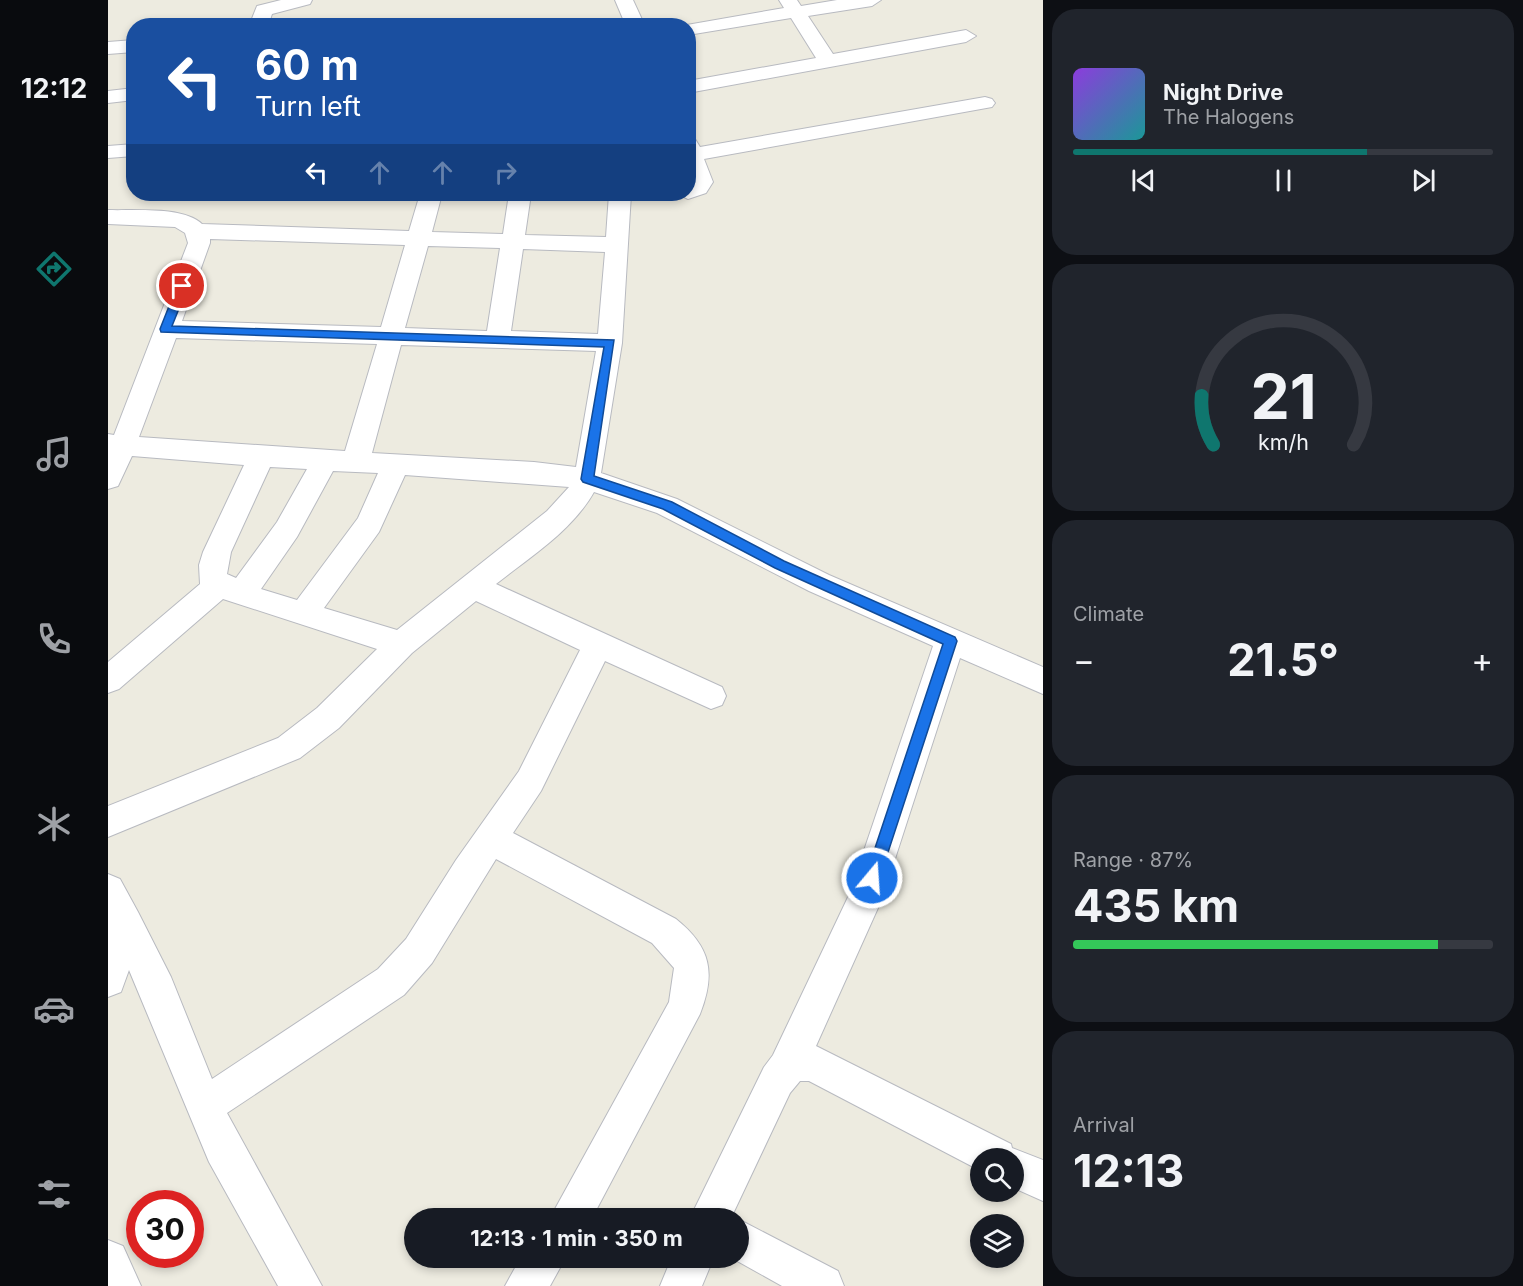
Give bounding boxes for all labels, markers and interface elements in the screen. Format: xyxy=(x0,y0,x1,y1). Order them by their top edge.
text: 60 m xyxy=(255,39,359,90)
icon: left xyxy=(156,42,234,120)
text: 12:12 xyxy=(21,72,87,105)
text: Night Drive xyxy=(1163,79,1283,105)
text: Turn left xyxy=(255,90,361,123)
text: The Halogens xyxy=(1163,105,1294,129)
icon: left xyxy=(300,156,333,189)
icon: ahead xyxy=(363,156,396,189)
icon: ahead xyxy=(426,156,459,189)
icon: right xyxy=(489,156,522,189)
icon: previous xyxy=(1127,164,1160,197)
icon: pause xyxy=(1267,164,1300,197)
icon: next xyxy=(1407,164,1440,197)
icon: directions xyxy=(33,248,75,290)
pin xyxy=(156,260,207,311)
icon: arrive xyxy=(165,269,198,302)
text: 21 xyxy=(1250,359,1316,434)
text: km/h xyxy=(1258,429,1308,455)
icon: music xyxy=(33,433,75,475)
text: Climate xyxy=(1073,602,1144,626)
icon: phone xyxy=(33,618,75,660)
text: 21.5° xyxy=(1227,632,1339,687)
text: − xyxy=(1073,640,1095,680)
text: + xyxy=(1471,640,1493,680)
icon: climate xyxy=(33,803,75,845)
position arrow xyxy=(840,846,904,910)
text: Range · 87% xyxy=(1073,848,1193,872)
text: 435 km xyxy=(1073,878,1239,933)
icon: car xyxy=(33,988,75,1030)
text: Arrival xyxy=(1073,1113,1135,1137)
text: 12:13 xyxy=(1073,1143,1184,1198)
map controls xyxy=(970,1148,1024,1268)
button: search xyxy=(970,1148,1024,1202)
icon: filters xyxy=(33,1173,75,1215)
speed limit sign: 30 xyxy=(126,1190,204,1268)
button: layers xyxy=(970,1214,1024,1268)
text: 12:13 · 1 min · 350 m xyxy=(470,1225,683,1251)

